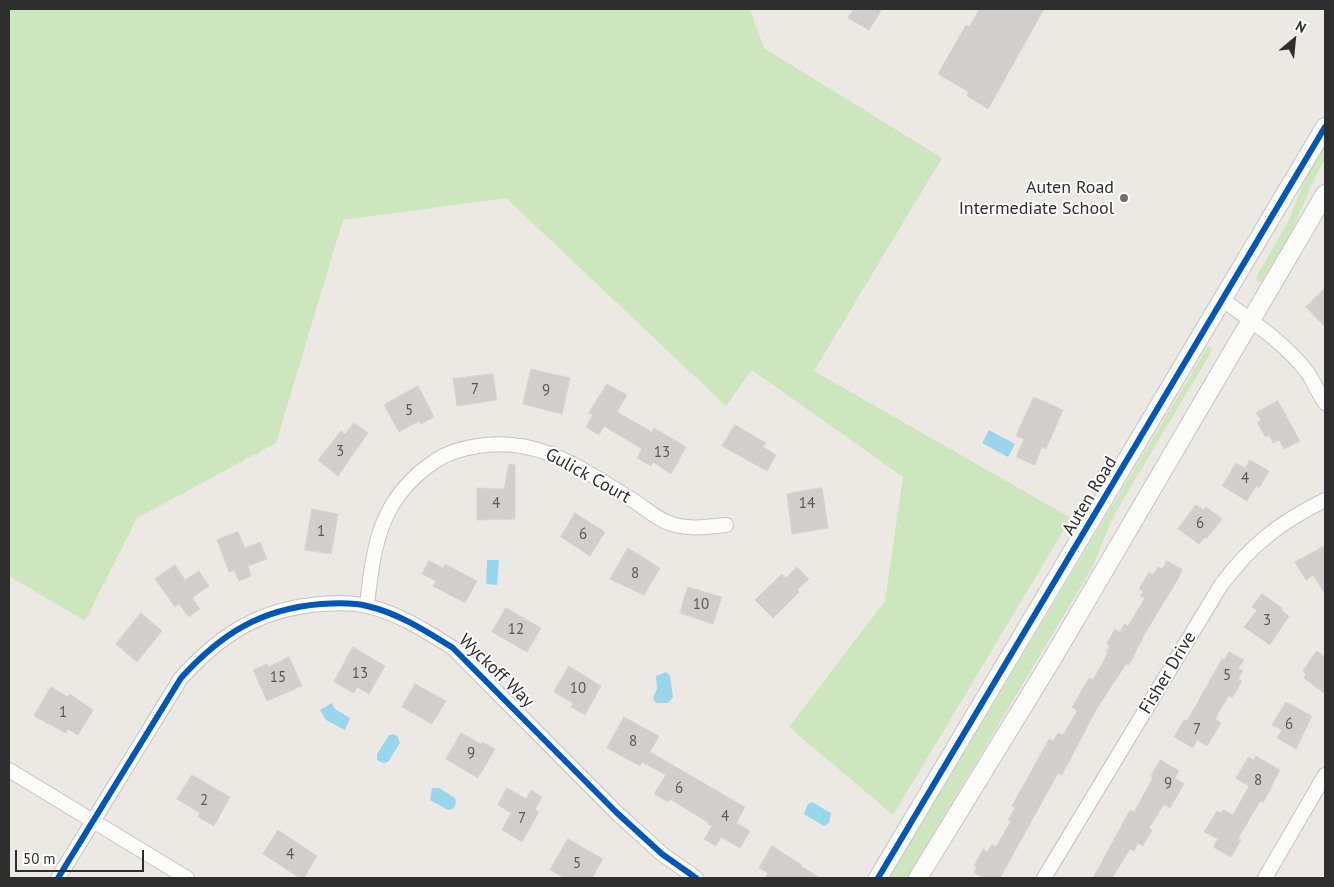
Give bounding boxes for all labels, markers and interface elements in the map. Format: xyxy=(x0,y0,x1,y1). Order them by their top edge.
north arrow xyxy=(1269,15,1319,65)
text: N xyxy=(1293,17,1309,37)
place label: Auten Road Intermediate School xyxy=(959,177,1114,220)
marker: Auten Road Intermediate School xyxy=(1118,192,1130,204)
house number: 7 xyxy=(471,381,479,399)
house number: 9 xyxy=(542,382,550,400)
house number: 5 xyxy=(405,402,413,420)
house number: 3 xyxy=(336,443,344,461)
street label: Gulick Court xyxy=(542,444,634,508)
house number: 13 xyxy=(654,444,670,462)
street label: Auten Road xyxy=(1058,453,1122,539)
house number: 4 xyxy=(1241,470,1249,488)
house number: 4 xyxy=(492,495,500,513)
house number: 14 xyxy=(799,495,815,513)
house number: 6 xyxy=(1196,515,1204,533)
house number: 1 xyxy=(317,523,325,541)
house number: 6 xyxy=(579,526,587,544)
house number: 8 xyxy=(631,565,639,583)
house number: 10 xyxy=(693,596,709,614)
house number: 3 xyxy=(1263,612,1271,630)
house number: 12 xyxy=(508,621,524,639)
street label: Fisher Drive xyxy=(1135,628,1201,718)
street label: Wyckoff Way xyxy=(454,630,538,712)
house number: 13 xyxy=(352,665,368,683)
house number: 5 xyxy=(1223,667,1231,685)
house number: 15 xyxy=(270,669,286,687)
house number: 10 xyxy=(570,680,586,698)
house number: 1 xyxy=(59,704,67,722)
house number: 6 xyxy=(1285,716,1293,734)
house number: 7 xyxy=(1193,721,1201,739)
house number: 8 xyxy=(629,733,637,751)
house number: 9 xyxy=(467,745,475,763)
house number: 8 xyxy=(1254,772,1262,790)
house number: 9 xyxy=(1164,775,1172,793)
house number: 6 xyxy=(675,780,683,798)
house number: 2 xyxy=(200,792,208,810)
house number: 4 xyxy=(721,808,729,826)
house number: 7 xyxy=(518,810,526,828)
scale bar xyxy=(18,840,146,872)
house number: 4 xyxy=(286,846,294,864)
text: 50 m xyxy=(23,849,56,868)
house number: 5 xyxy=(573,855,581,873)

